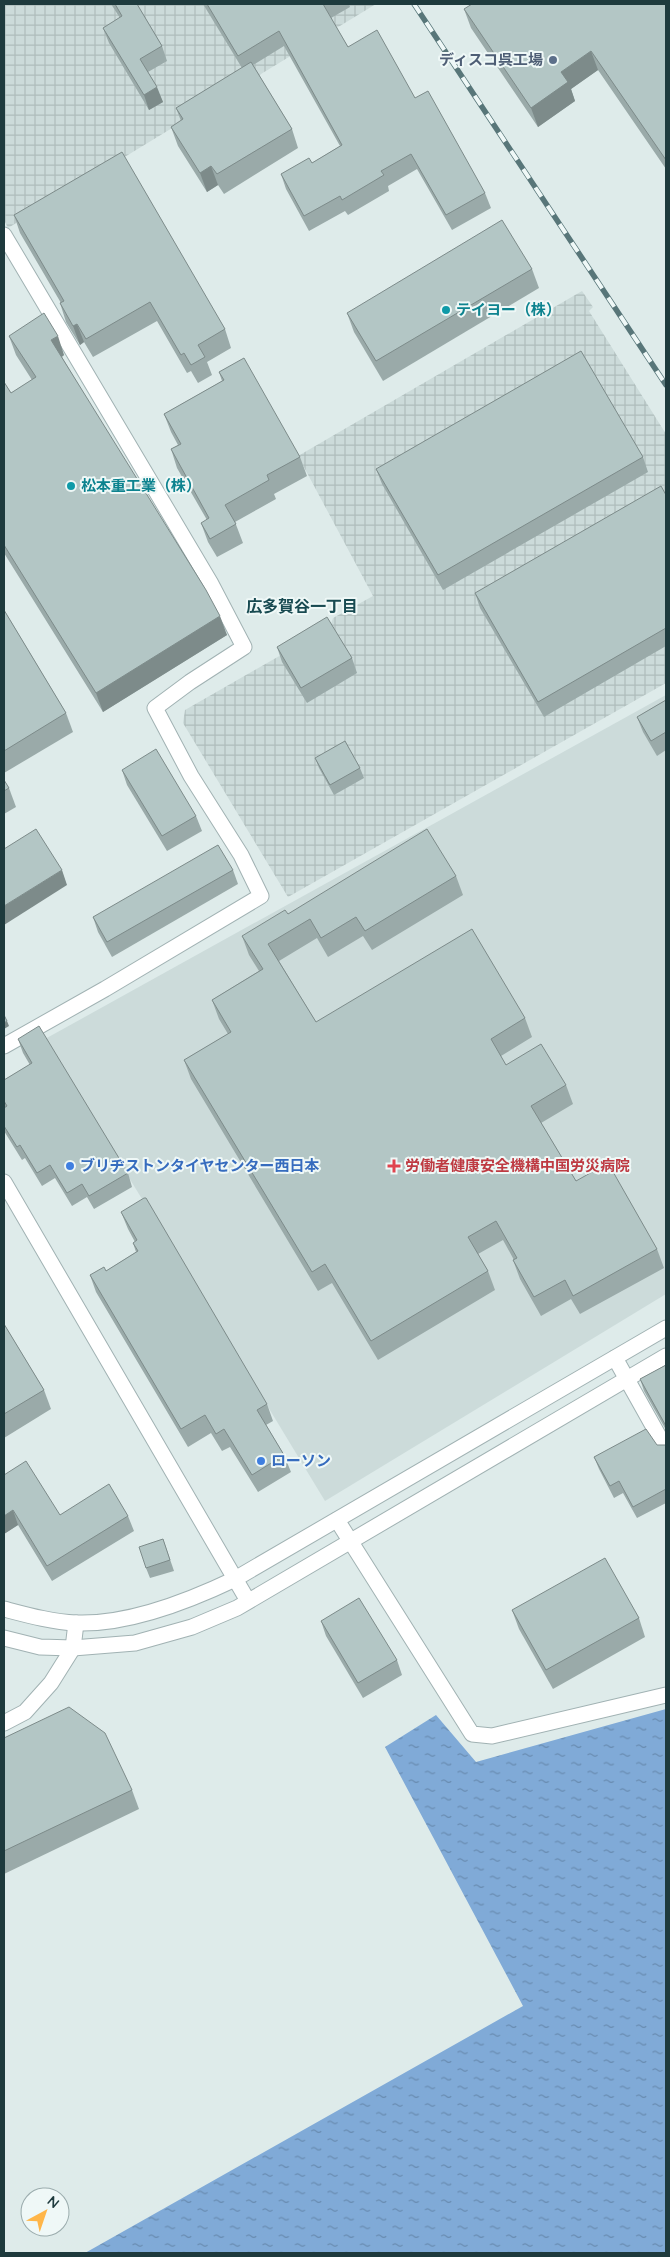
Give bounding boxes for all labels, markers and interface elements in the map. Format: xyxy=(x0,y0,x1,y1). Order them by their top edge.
place label: ディスコ呉工場 xyxy=(439,50,543,69)
marker: ディスコ呉工場 xyxy=(547,54,559,66)
place label: テイヨー（株） xyxy=(456,300,561,319)
marker: テイヨー（株） xyxy=(440,304,452,316)
place label: 松本重工業（株） xyxy=(81,476,201,495)
marker: 松本重工業（株） xyxy=(65,480,77,492)
district label: 広多賀谷一丁目 xyxy=(246,596,358,616)
place label: ブリヂストンタイヤセンター西日本 xyxy=(80,1156,320,1175)
place label: 労働者健康安全機構中国労災病院 xyxy=(405,1156,630,1175)
marker: 労働者健康安全機構中国労災病院 xyxy=(387,1159,401,1173)
marker: ブリヂストンタイヤセンター西日本 xyxy=(64,1160,76,1172)
place label: ローソン xyxy=(271,1451,331,1470)
marker: ローソン xyxy=(255,1455,267,1467)
north arrow xyxy=(20,2187,70,2237)
text: N xyxy=(44,2192,63,2212)

